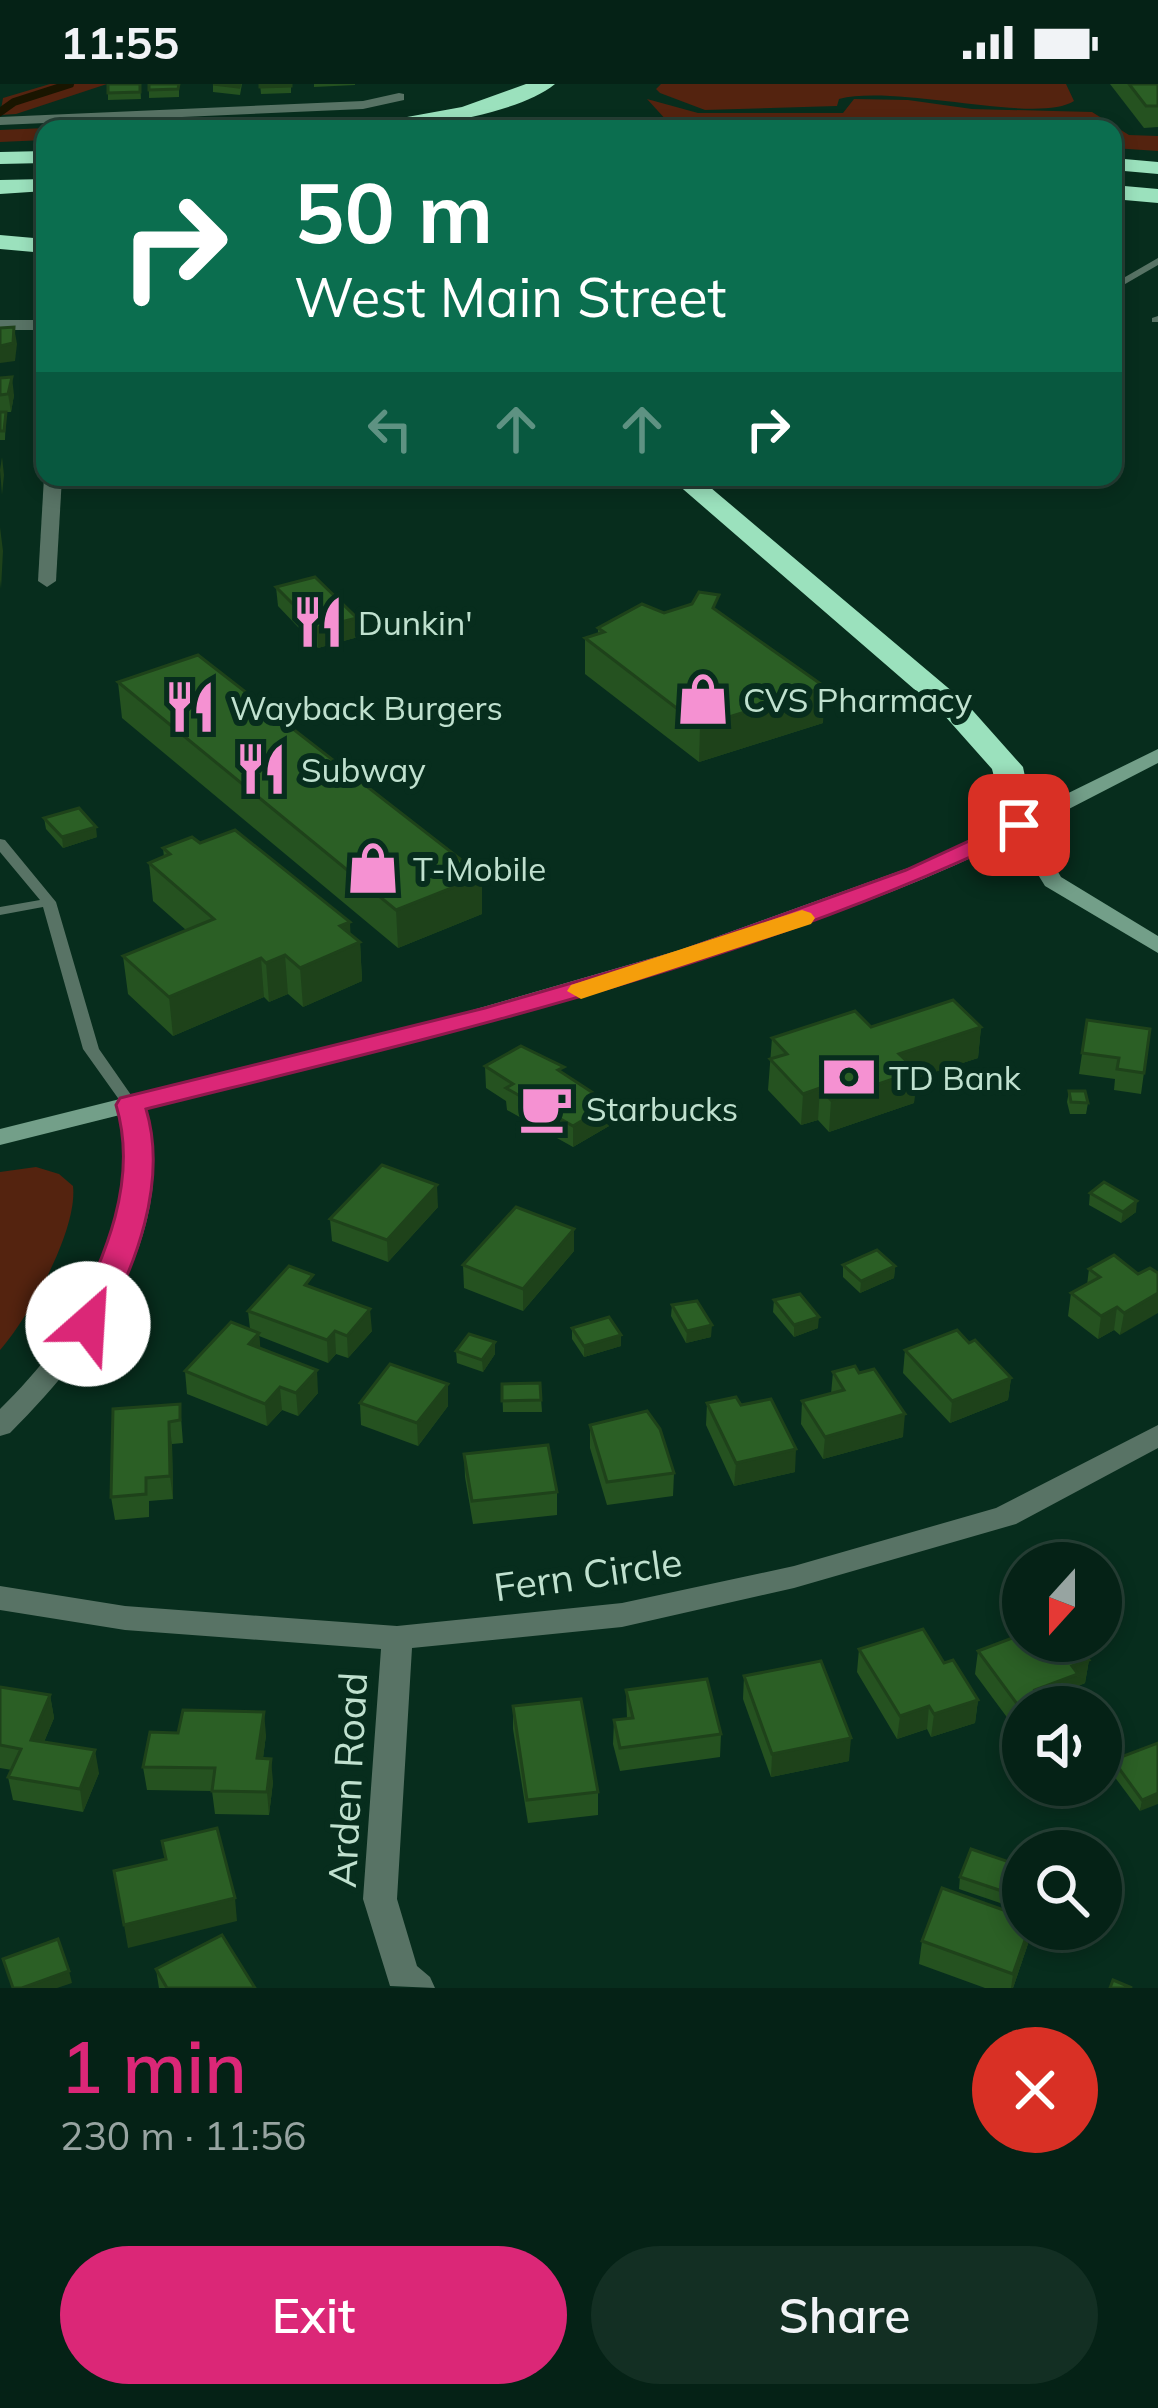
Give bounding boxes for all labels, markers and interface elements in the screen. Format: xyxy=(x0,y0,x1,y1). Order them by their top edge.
text: 11:55 xyxy=(60,14,179,70)
text: 50 m xyxy=(294,159,493,264)
icon: right xyxy=(96,168,252,324)
text: West Main Street xyxy=(294,263,726,331)
icon: left xyxy=(357,396,423,462)
icon: ahead xyxy=(483,396,549,462)
icon: ahead xyxy=(609,396,675,462)
icon: right xyxy=(735,396,801,462)
restaurant icon: Dunkin' xyxy=(289,593,347,651)
place label: Dunkin' xyxy=(358,602,473,643)
shop icon: CVS Pharmacy xyxy=(674,670,732,728)
restaurant icon: Wayback Burgers xyxy=(161,678,219,736)
place label: CVS Pharmacy xyxy=(743,679,973,720)
place label: Wayback Burgers xyxy=(230,687,503,728)
restaurant icon: Subway xyxy=(232,740,290,798)
place label: Subway xyxy=(301,749,426,790)
pin xyxy=(968,774,1070,876)
icon: arrive xyxy=(986,792,1052,858)
shop icon: T-Mobile xyxy=(344,839,402,897)
place label: T-Mobile xyxy=(413,848,546,889)
bank icon: TD Bank xyxy=(820,1048,878,1106)
place label: TD Bank xyxy=(889,1057,1022,1098)
cafe icon: Starbucks xyxy=(517,1079,575,1137)
place label: Starbucks xyxy=(586,1088,738,1129)
position arrow xyxy=(25.0,1261,151.0,1387)
street label: Fern Circle xyxy=(491,1537,685,1611)
north arrow xyxy=(1002,1542,1122,1662)
map controls xyxy=(1002,1542,1122,1950)
street label: Arden Road xyxy=(317,1671,377,1889)
button: sound xyxy=(1002,1686,1122,1806)
button: search xyxy=(1002,1830,1122,1950)
text: 1 min xyxy=(60,2021,247,2111)
button: close xyxy=(972,2027,1098,2153)
text: 230 m · 11:56 xyxy=(60,2111,306,2160)
button: Exit xyxy=(60,2246,567,2384)
button: Share xyxy=(591,2246,1098,2384)

